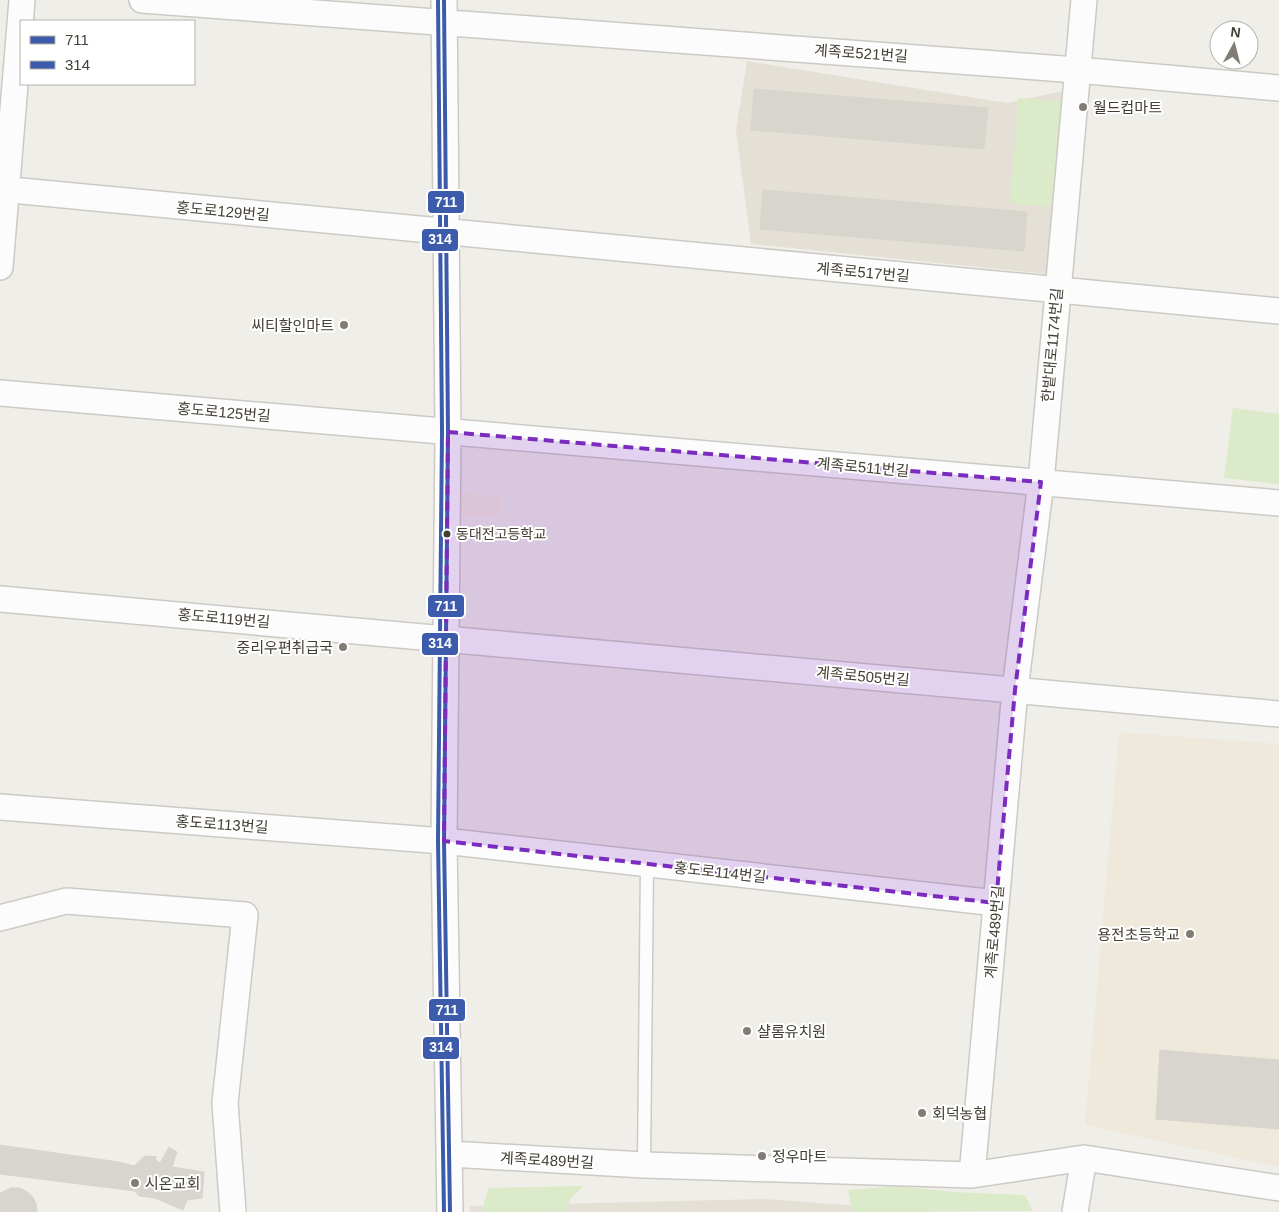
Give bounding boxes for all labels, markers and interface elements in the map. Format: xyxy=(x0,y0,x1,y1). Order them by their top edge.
legend xyxy=(20,20,195,85)
north arrow xyxy=(1209,20,1259,70)
text: N xyxy=(1230,24,1242,41)
text: 711 xyxy=(65,31,89,48)
street label: 계족로521번길 xyxy=(814,41,908,65)
text: 314 xyxy=(65,56,90,73)
place label: 월드컵마트 xyxy=(1093,99,1162,116)
marker: 월드컵마트 xyxy=(1077,101,1089,113)
line badge: 711 xyxy=(427,190,465,214)
text: 711 xyxy=(435,194,458,210)
street label: 홍도로129번길 xyxy=(175,198,271,224)
line badge: 314 xyxy=(421,228,459,252)
text: 314 xyxy=(428,231,452,247)
street label: 계족로517번길 xyxy=(815,259,911,285)
street label: 한밭대로1174번길 xyxy=(1039,287,1065,403)
place label: 씨티할인마트 xyxy=(251,317,334,334)
marker: 씨티할인마트 xyxy=(338,319,350,331)
street label: 홍도로125번길 xyxy=(176,399,272,425)
street label: 계족로511번길 xyxy=(816,454,910,480)
place label: 동대전고등학교 xyxy=(456,526,546,542)
marker: 동대전고등학교 xyxy=(442,529,452,539)
line badge: 711 xyxy=(427,594,465,618)
text: 711 xyxy=(435,598,458,614)
street label: 홍도로119번길 xyxy=(177,605,271,631)
line badge: 314 xyxy=(421,632,459,656)
text: 314 xyxy=(428,635,452,651)
place label: 중리우편취급국 xyxy=(236,639,333,656)
marker: 중리우편취급국 xyxy=(337,641,349,653)
street label: 계족로505번길 xyxy=(815,663,911,689)
street label: 홍도로113번길 xyxy=(175,812,269,836)
street label: 홍도로114번길 xyxy=(673,859,767,885)
street label: 계족로489번길 xyxy=(981,884,1007,980)
place label: 용전초등학교 xyxy=(1097,926,1180,943)
marker: 용전초등학교 xyxy=(1184,928,1196,940)
line badge: 711 xyxy=(428,998,466,1022)
text: 711 xyxy=(436,1002,459,1018)
place label: 샬롬유치원 xyxy=(757,1023,826,1040)
marker: 샬롬유치원 xyxy=(741,1025,753,1037)
line badge: 314 xyxy=(422,1036,460,1060)
text: 314 xyxy=(429,1039,453,1055)
place label: 회덕농협 xyxy=(932,1105,987,1122)
marker: 회덕농협 xyxy=(916,1107,928,1119)
place label: 정우마트 xyxy=(772,1148,827,1165)
street label: 계족로489번길 xyxy=(500,1149,594,1171)
marker: 정우마트 xyxy=(756,1150,768,1162)
place label: 시온교회 xyxy=(145,1175,200,1192)
marker: 시온교회 xyxy=(129,1177,141,1189)

